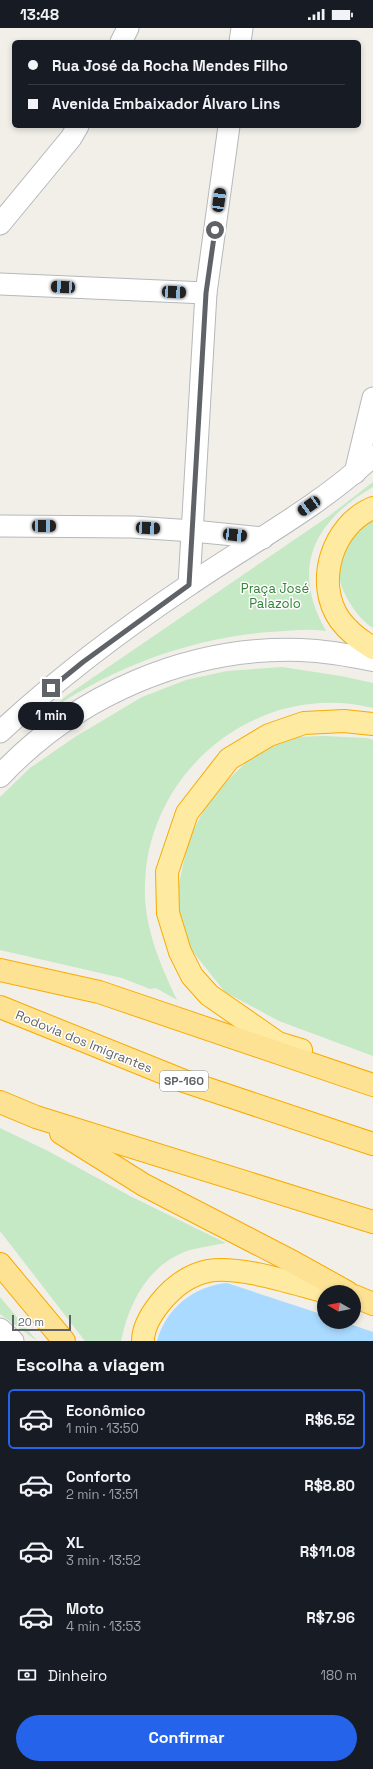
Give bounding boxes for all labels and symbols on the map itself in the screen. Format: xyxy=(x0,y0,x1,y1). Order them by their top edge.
car xyxy=(211,187,227,213)
route start xyxy=(206,221,224,239)
car xyxy=(51,280,75,294)
car xyxy=(162,285,186,299)
car xyxy=(296,494,322,518)
car xyxy=(32,520,56,532)
car xyxy=(136,521,160,535)
car xyxy=(222,528,248,542)
park label: Praça José Palazolo xyxy=(241,580,309,612)
route end xyxy=(42,679,60,697)
callout: 1 min xyxy=(18,702,84,730)
street label: Rodovia dos Imigrantes xyxy=(13,1006,155,1077)
road number: SP-160 xyxy=(160,1071,208,1091)
north arrow xyxy=(317,1285,361,1329)
scale bar xyxy=(12,1313,71,1332)

